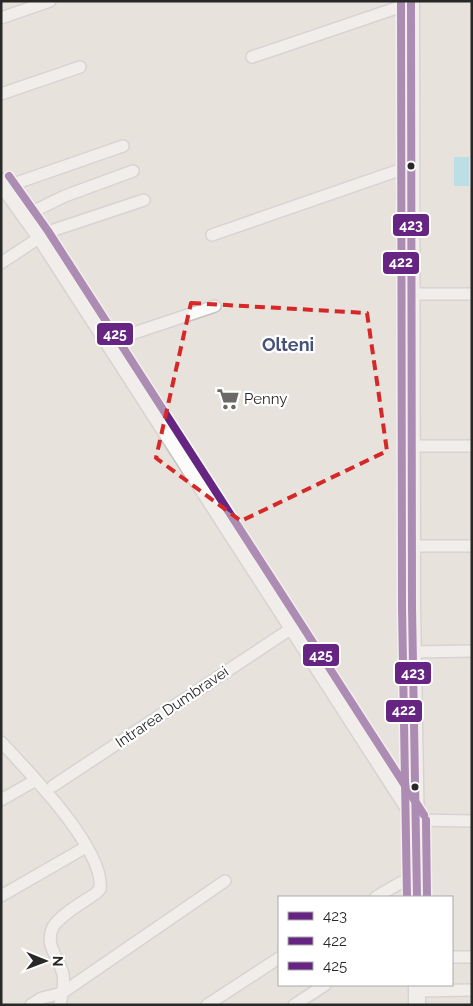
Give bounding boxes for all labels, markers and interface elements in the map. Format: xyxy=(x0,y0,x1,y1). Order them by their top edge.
unlabelled marker xyxy=(406,161,416,171)
line badge: 423 xyxy=(392,213,430,237)
text: 423 xyxy=(399,217,423,233)
line badge: 422 xyxy=(382,251,420,275)
text: 422 xyxy=(389,254,413,270)
line badge: 425 xyxy=(96,322,134,346)
text: 425 xyxy=(103,326,127,342)
district label: Olteni xyxy=(262,334,314,355)
supermarket icon: Penny xyxy=(215,386,241,412)
place label: Penny xyxy=(244,390,287,408)
line badge: 425 xyxy=(302,643,340,667)
text: 425 xyxy=(309,647,333,663)
line badge: 423 xyxy=(394,661,432,685)
street label: Intrarea Dumbravei xyxy=(112,663,232,751)
text: 423 xyxy=(401,665,425,681)
line badge: 422 xyxy=(385,699,423,723)
text: 422 xyxy=(392,702,416,718)
unlabelled marker xyxy=(410,782,420,792)
legend xyxy=(278,896,453,986)
text: 423 xyxy=(323,907,347,925)
text: 422 xyxy=(323,932,347,950)
north arrow xyxy=(20,936,70,986)
text: N xyxy=(50,956,66,967)
text: 425 xyxy=(323,957,347,975)

